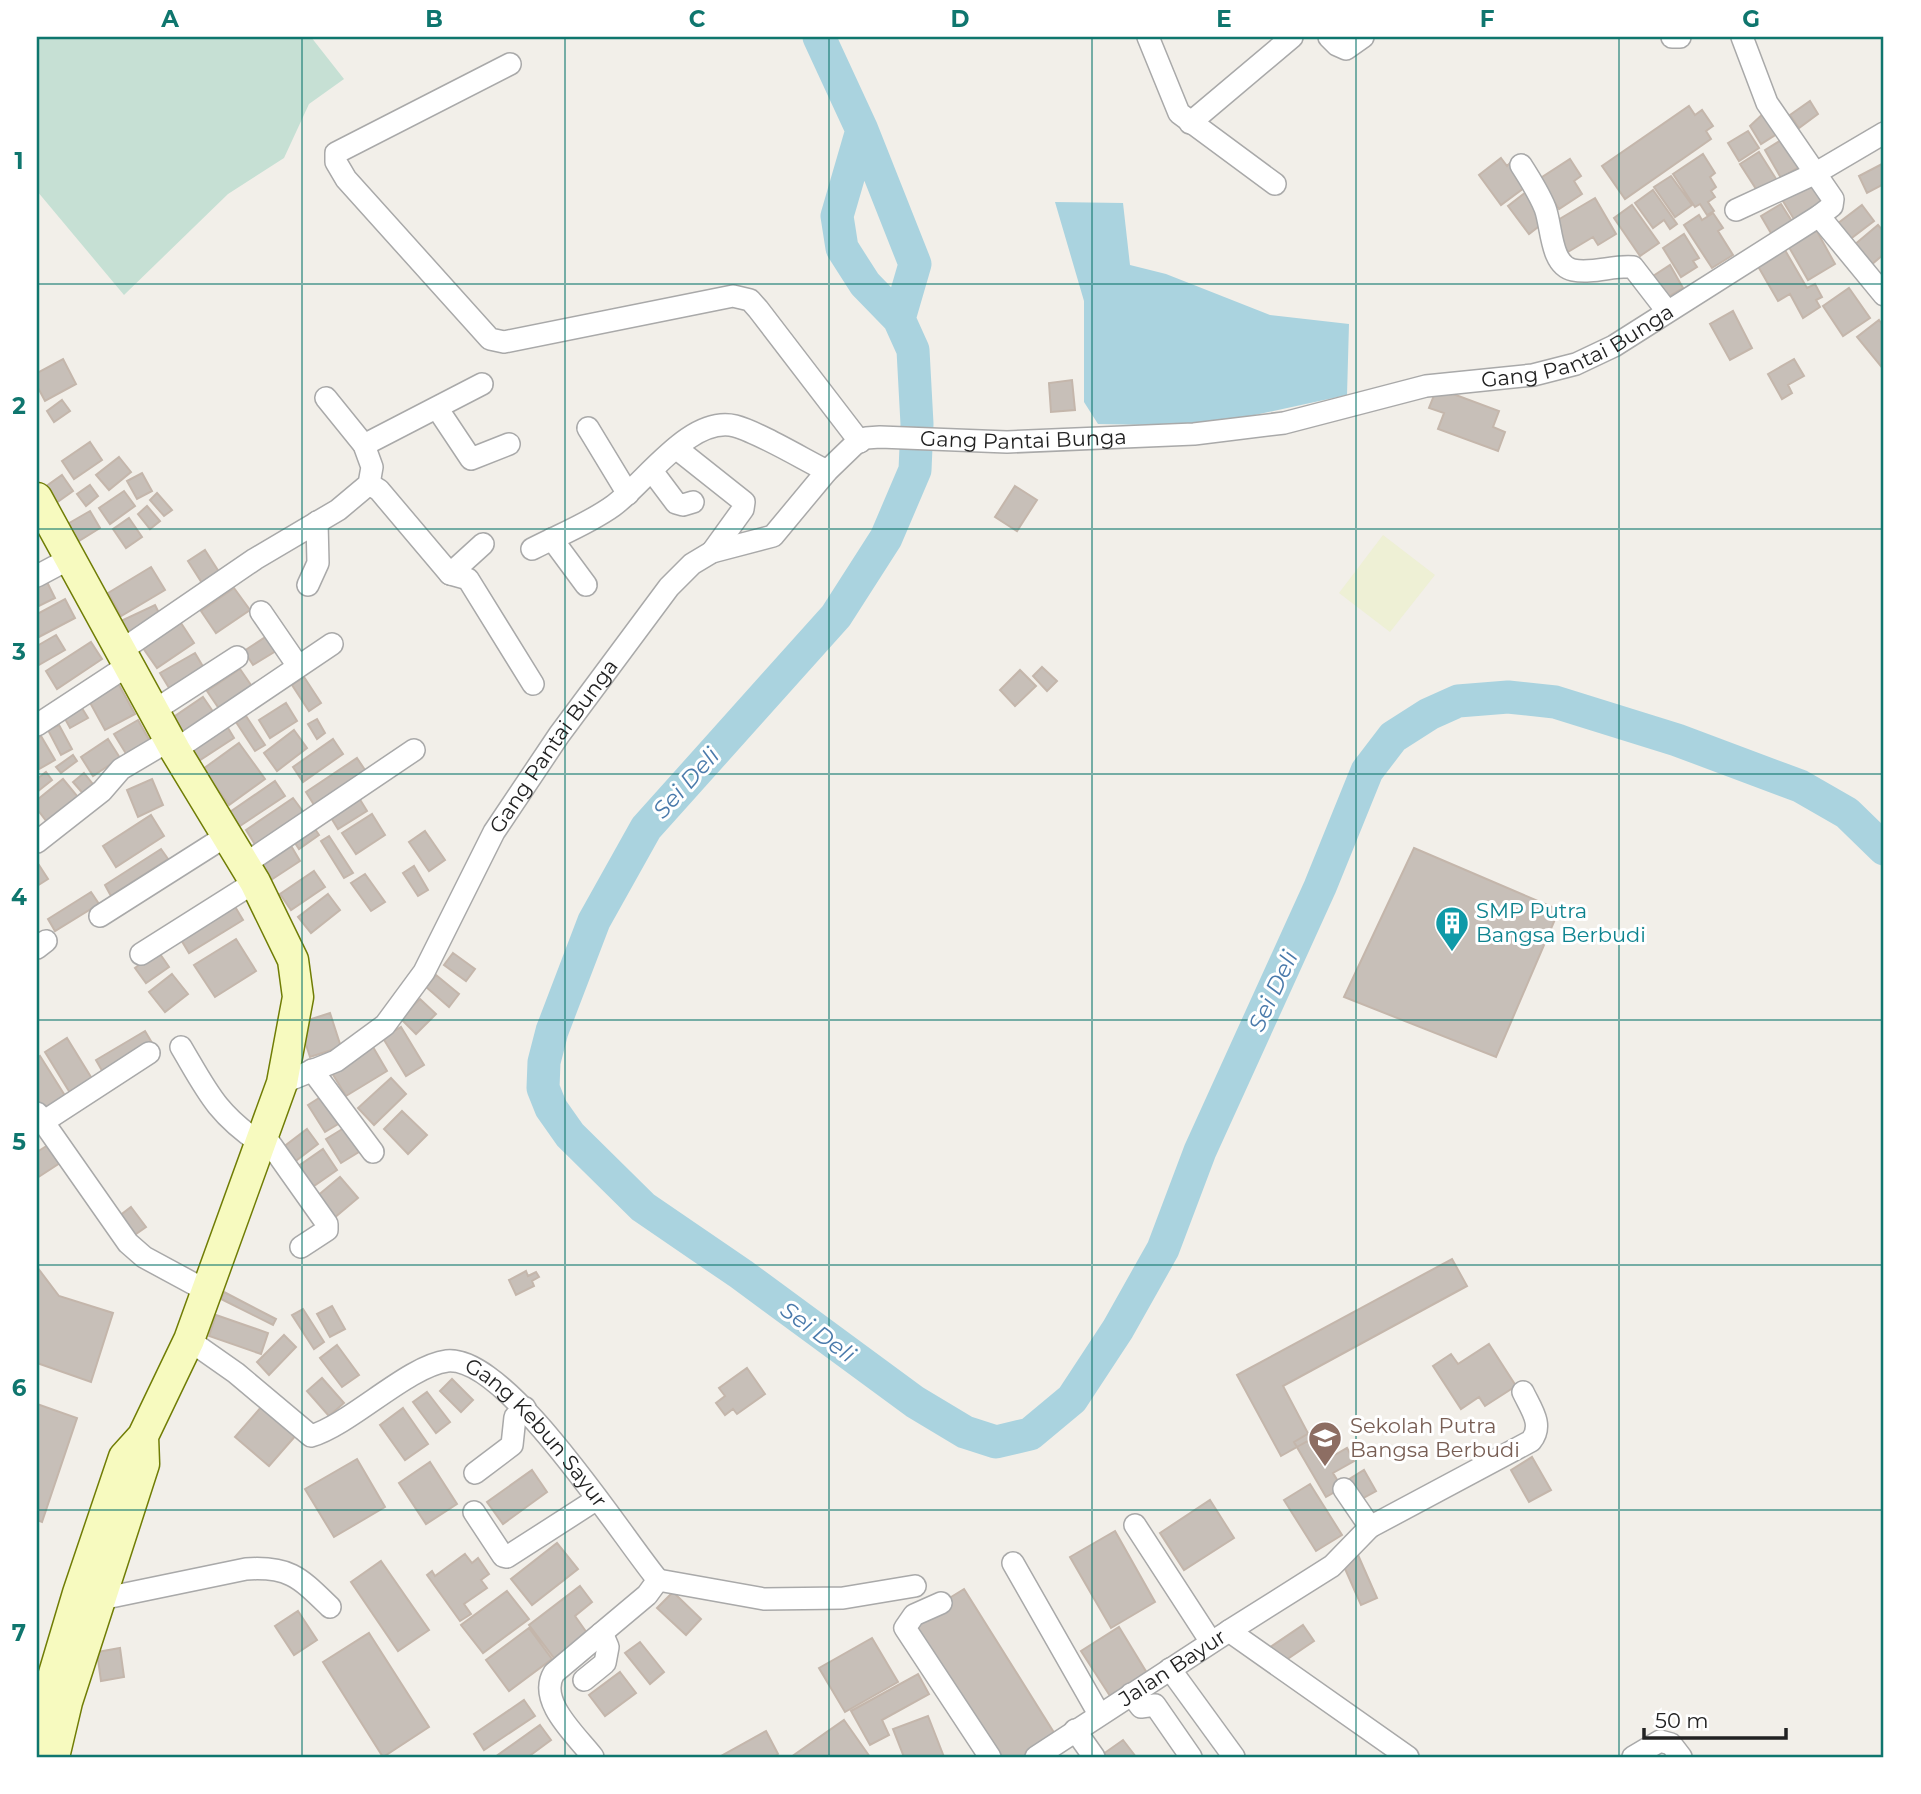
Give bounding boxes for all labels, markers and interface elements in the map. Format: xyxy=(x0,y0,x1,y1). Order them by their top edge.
text: A xyxy=(160,5,179,33)
text: B xyxy=(425,5,443,33)
text: C xyxy=(689,5,706,33)
text: D xyxy=(951,5,970,33)
text: E xyxy=(1216,5,1232,33)
text: F xyxy=(1480,5,1495,33)
text: G xyxy=(1742,5,1760,33)
text: 1 xyxy=(14,147,24,175)
street label: Gang Pantai Bunga xyxy=(1480,299,1678,392)
text: 2 xyxy=(12,392,26,420)
street label: Gang Pantai Bunga xyxy=(920,424,1127,454)
text: 3 xyxy=(11,638,26,666)
street label: Gang Pantai Bunga xyxy=(484,654,623,838)
water label: Sei Deli xyxy=(647,741,726,824)
text: 4 xyxy=(11,883,27,911)
place label: SMP Putra Bangsa Berbudi xyxy=(1476,898,1646,947)
building icon: SMP Putra Bangsa Berbudi xyxy=(1433,904,1471,953)
water label: Sei Deli xyxy=(1242,946,1304,1036)
text: 5 xyxy=(12,1128,26,1156)
water label: Sei Deli xyxy=(775,1296,861,1369)
street label: Gang Kebun Sayur xyxy=(461,1353,613,1512)
text: 6 xyxy=(12,1374,27,1402)
place label: Sekolah Putra Bangsa Berbudi xyxy=(1350,1413,1520,1462)
school or university icon: Sekolah Putra Bangsa Berbudi xyxy=(1306,1419,1344,1468)
text: 7 xyxy=(12,1619,26,1647)
street label: Jalan Bayur xyxy=(1113,1624,1230,1712)
scale bar xyxy=(1644,1696,1786,1740)
text: 50 m xyxy=(1655,1708,1709,1733)

